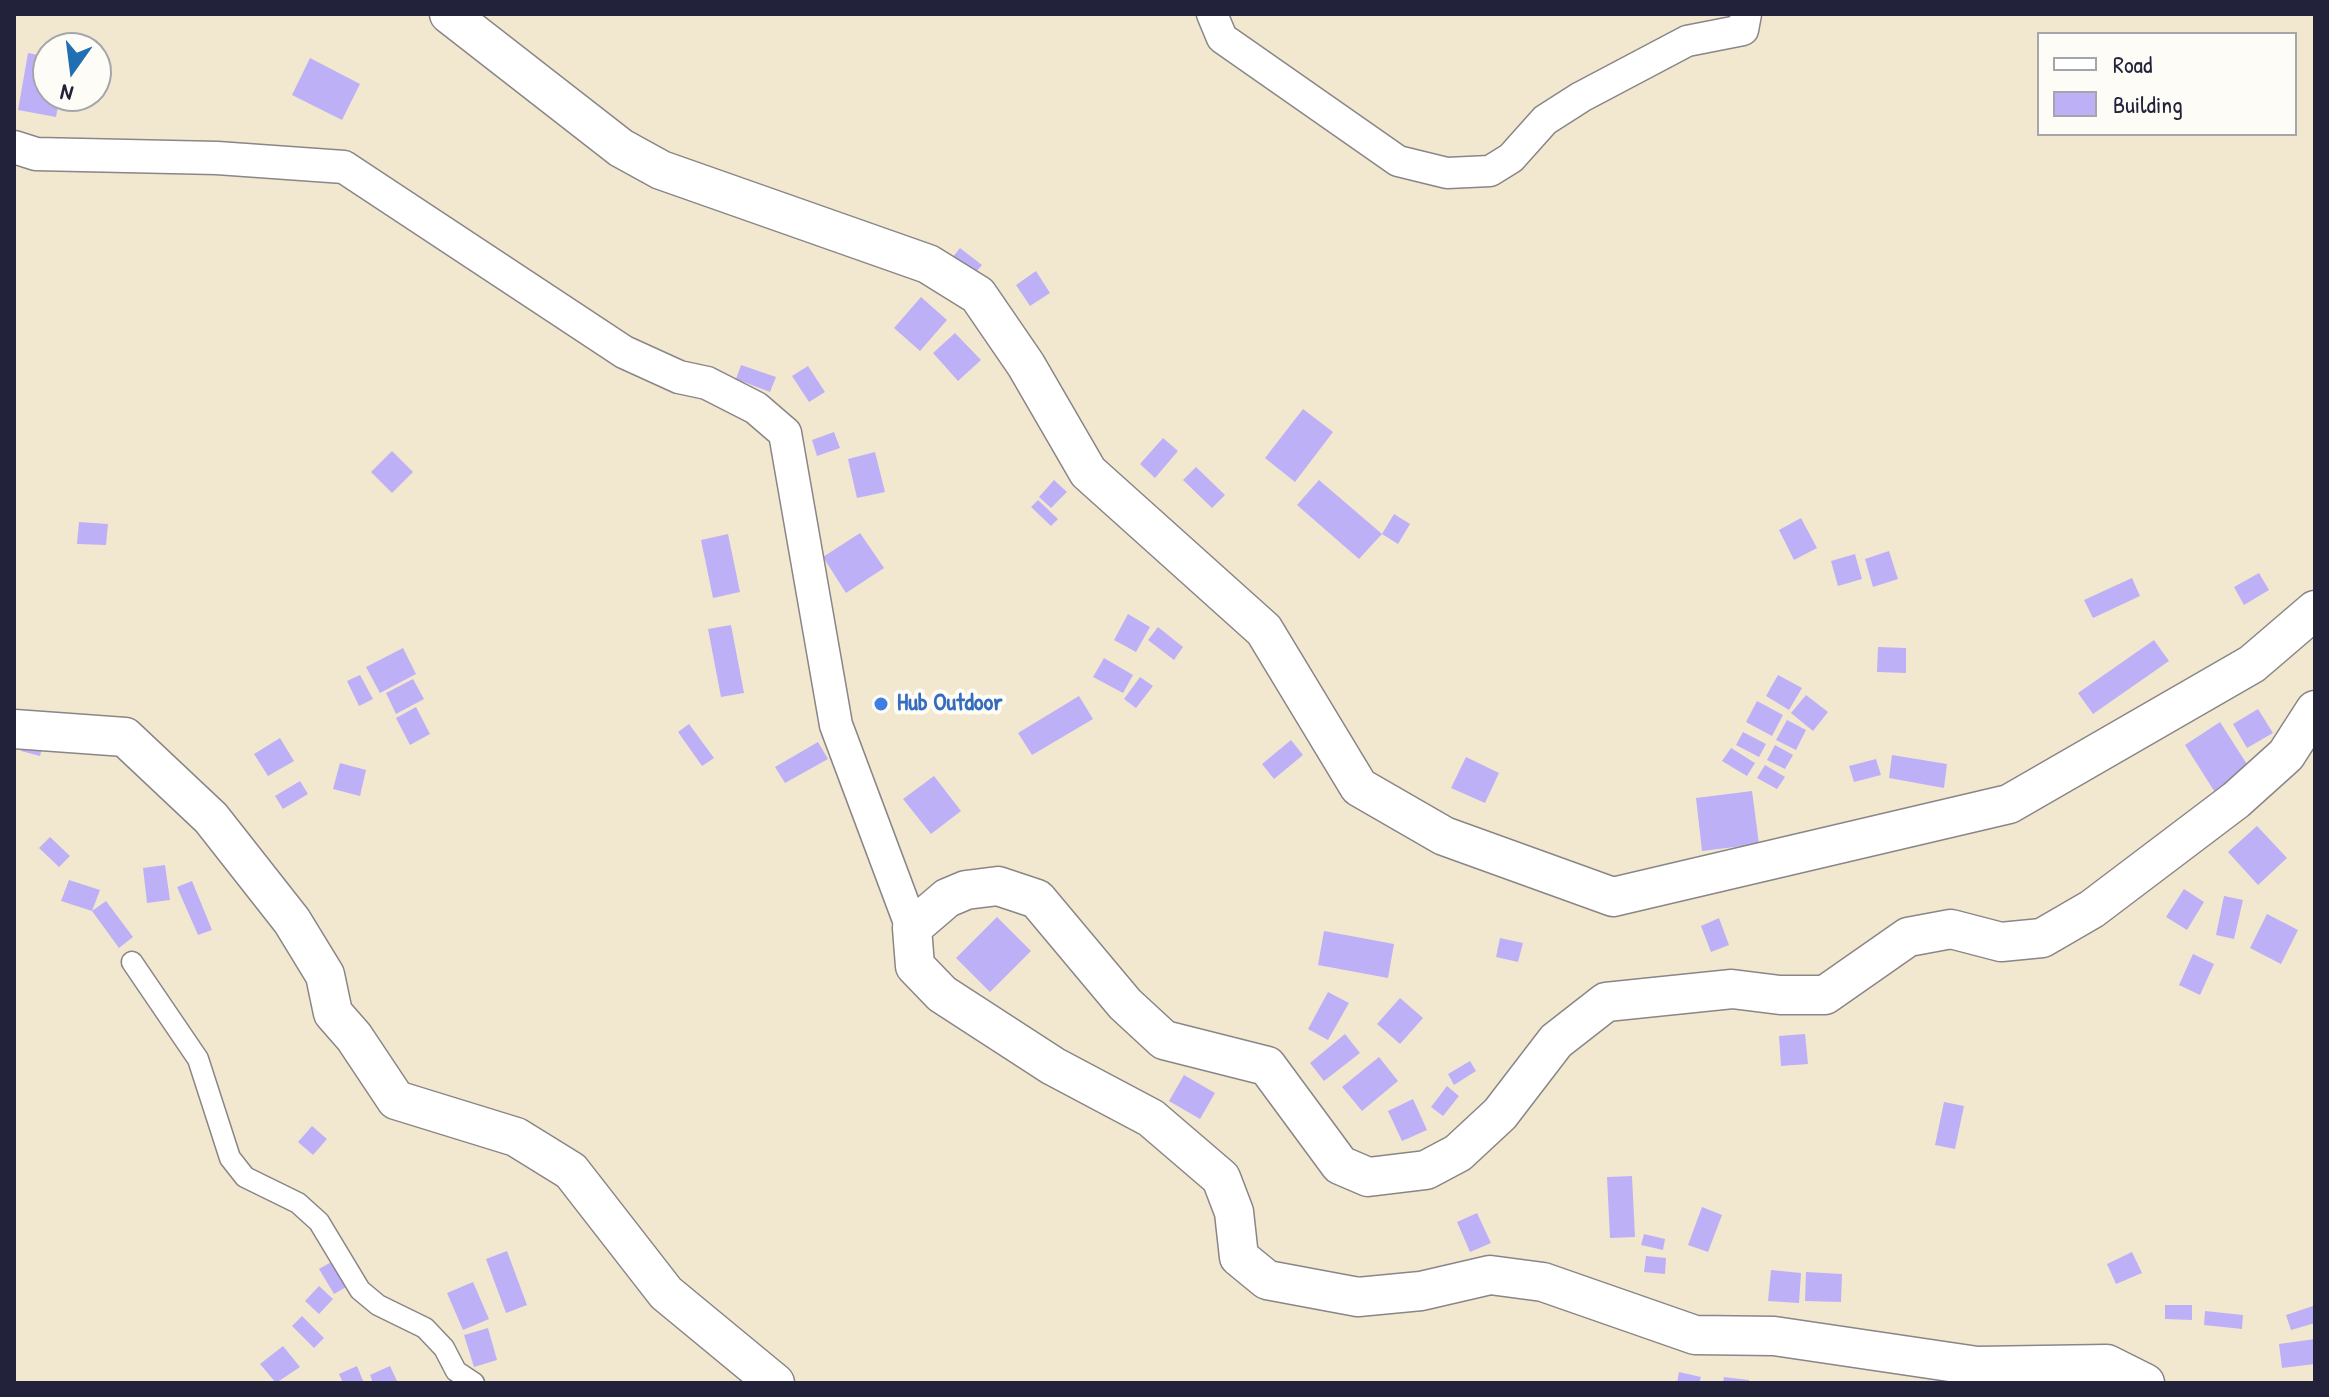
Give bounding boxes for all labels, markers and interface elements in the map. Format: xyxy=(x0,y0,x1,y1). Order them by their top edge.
north arrow xyxy=(32,32,112,112)
legend xyxy=(2037,32,2297,136)
text: Road xyxy=(2113,48,2152,80)
text: N xyxy=(57,77,76,109)
text: Building xyxy=(2113,88,2183,120)
place label: Hub Outdoor xyxy=(897,690,1002,718)
marker: Hub Outdoor xyxy=(872,695,890,713)

